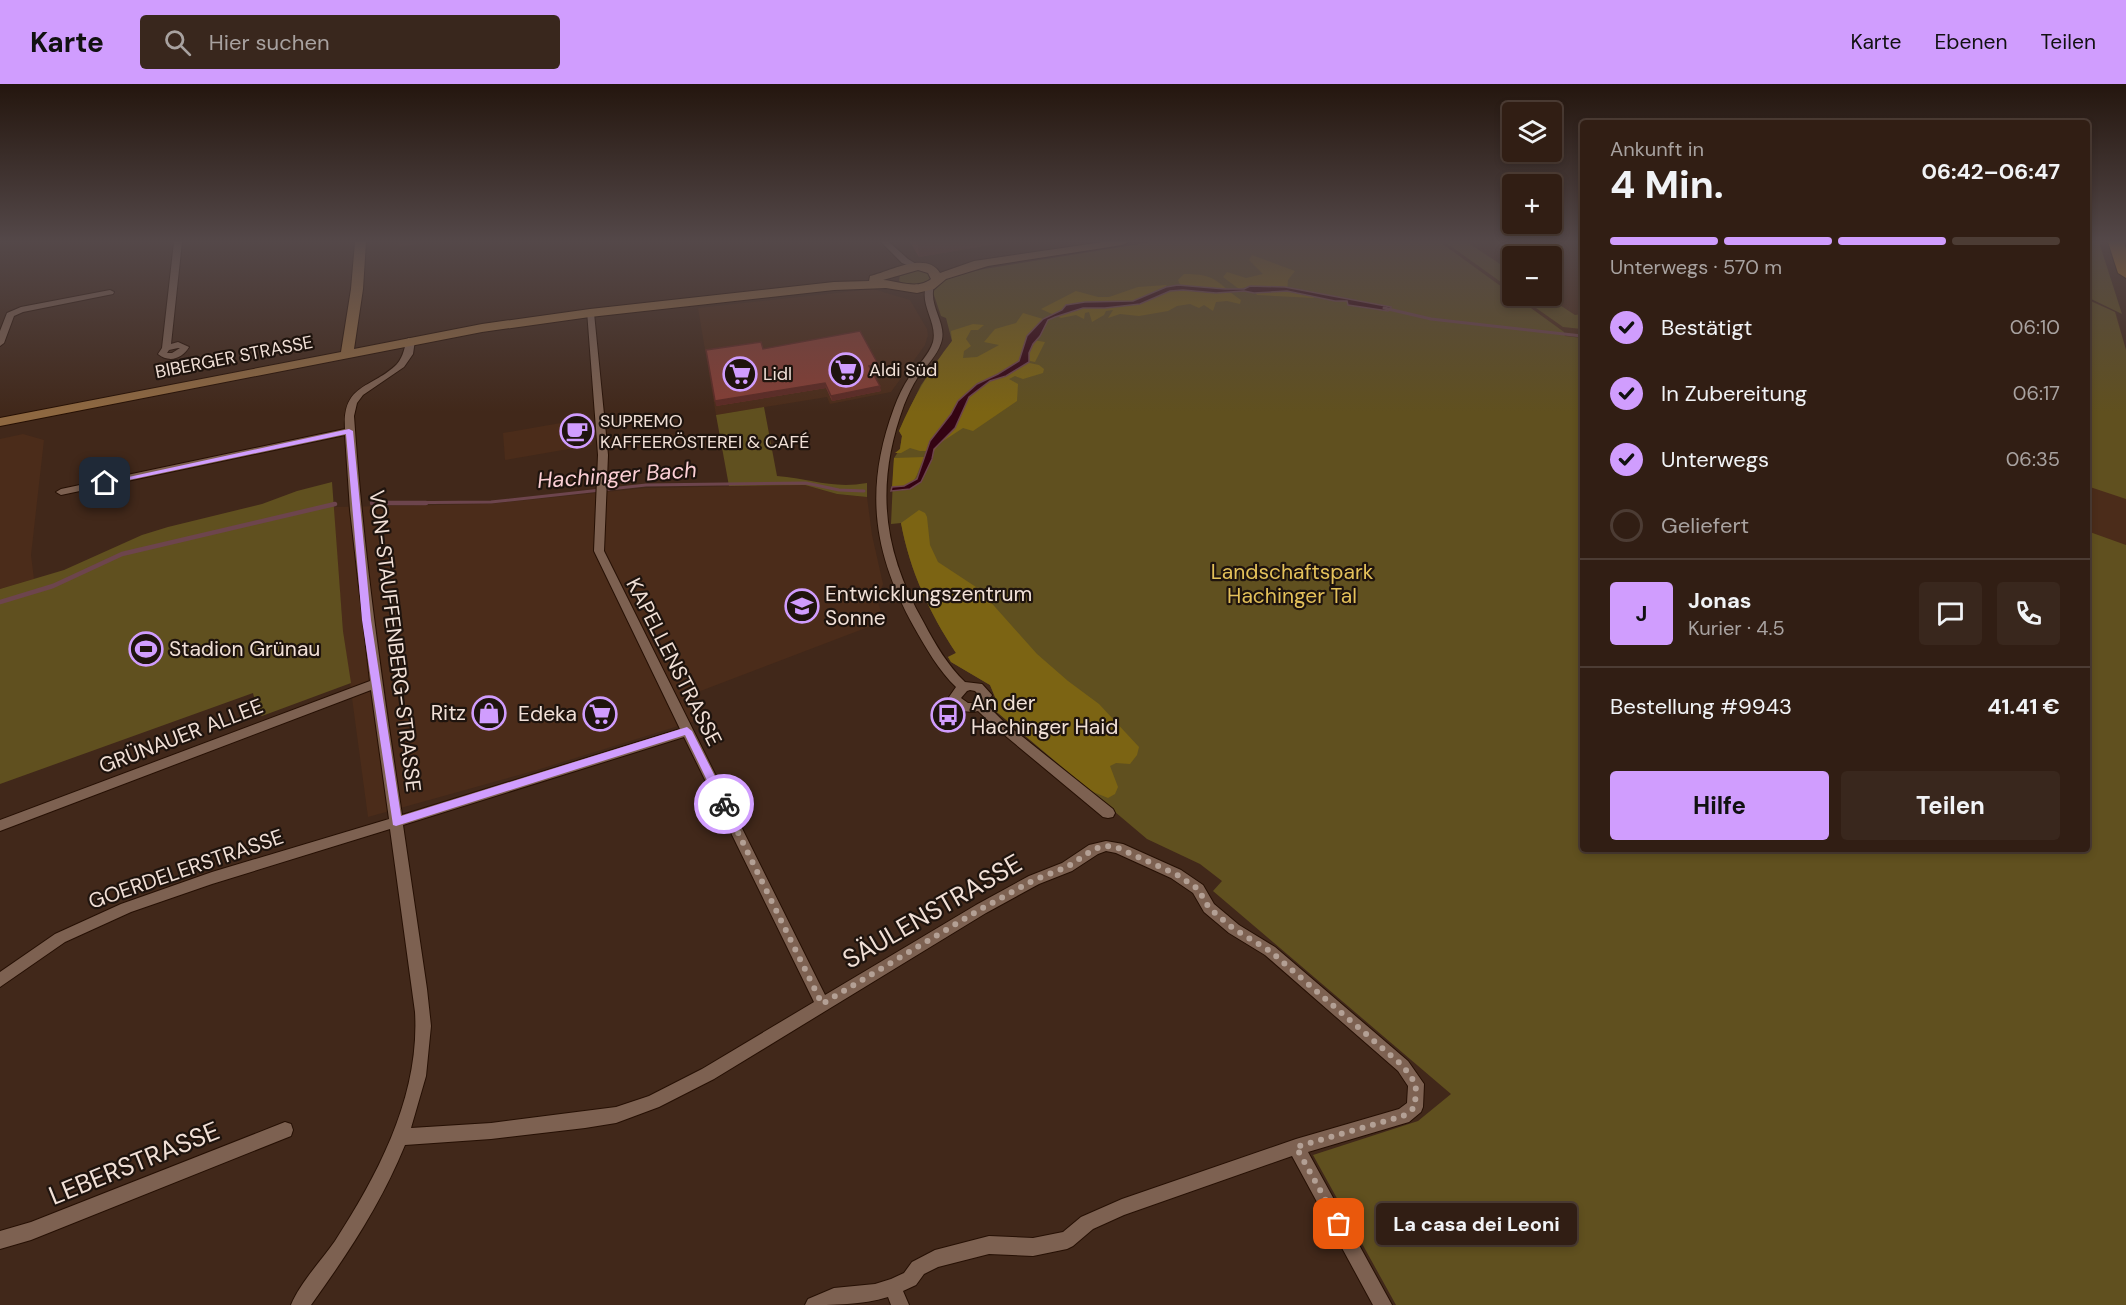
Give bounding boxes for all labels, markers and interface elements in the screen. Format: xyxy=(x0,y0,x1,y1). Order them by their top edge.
search box xyxy=(140,15,560,69)
text: Karte xyxy=(30,24,104,61)
icon: search xyxy=(161,26,194,59)
text: Hier suchen xyxy=(209,28,330,57)
text: Karte xyxy=(1851,28,1901,56)
text: Ebenen xyxy=(1934,28,2007,56)
text: Teilen xyxy=(2040,28,2096,56)
map controls xyxy=(1502,102,1562,306)
button: layers xyxy=(1502,102,1562,162)
text: Ankunft in xyxy=(1610,136,1704,162)
text: 06:42–06:47 xyxy=(1922,157,2060,186)
text: 4 Min. xyxy=(1610,159,1724,210)
button: + xyxy=(1502,174,1562,234)
button: − xyxy=(1502,246,1562,306)
text: Unterwegs · 570 m xyxy=(1610,254,1782,280)
icon: check xyxy=(1610,311,1643,344)
text: Bestätigt xyxy=(1661,313,1752,342)
text: 06:10 xyxy=(2010,314,2060,340)
street label: BIBERGER STRASSE xyxy=(153,330,315,384)
supermarket icon: Aldi Süd xyxy=(828,352,864,388)
supermarket icon: Lidl xyxy=(722,356,758,392)
place label: Aldi Süd xyxy=(869,358,937,382)
place label: Lidl xyxy=(763,362,792,386)
icon: check xyxy=(1610,377,1643,410)
text: In Zubereitung xyxy=(1661,379,1807,408)
text: 06:17 xyxy=(2013,380,2060,406)
place label: SUPREMO KAFFEERÖSTEREI & CAFÉ xyxy=(600,409,809,454)
cafe icon: SUPREMO KAFFEERÖSTEREI & CAFÉ xyxy=(559,413,595,449)
icon: check xyxy=(1610,443,1643,476)
text: Unterwegs xyxy=(1661,445,1769,474)
text: 06:35 xyxy=(2006,446,2060,472)
water label: Hachinger Bach xyxy=(536,455,698,495)
pin xyxy=(79,457,130,508)
icon: home xyxy=(88,466,121,499)
street label: VON-STAUFFENBERG-STRASSE xyxy=(363,488,427,794)
text: Geliefert xyxy=(1661,511,1749,540)
park label: Landschaftspark Hachinger Tal xyxy=(1211,558,1374,610)
street label: KAPELLENSTRASSE xyxy=(620,573,728,751)
place label: Entwicklungszentrum Sonne xyxy=(825,580,1032,632)
button: chat xyxy=(1919,582,1982,645)
button: phone xyxy=(1997,582,2060,645)
text: Jonas xyxy=(1688,586,1752,615)
school or university icon: Entwicklungszentrum Sonne xyxy=(784,588,820,624)
text: J xyxy=(1636,599,1647,628)
text: Kurier · 4.5 xyxy=(1688,615,1785,641)
sports icon: Stadion Grünau xyxy=(128,631,164,667)
place label: Stadion Grünau xyxy=(169,635,320,663)
place label: An der Hachinger Haid xyxy=(971,689,1118,741)
street label: GRÜNAUER ALLEE xyxy=(95,692,267,780)
text: Bestellung #9943 xyxy=(1610,692,1792,721)
text: 41.41 € xyxy=(1987,692,2060,721)
shop icon: Ritz xyxy=(471,695,507,731)
supermarket icon: Edeka xyxy=(582,696,618,732)
bus stop icon: An der Hachinger Haid xyxy=(930,697,966,733)
place label: Ritz xyxy=(431,699,466,727)
place label: Edeka xyxy=(518,700,577,728)
button: Hilfe xyxy=(1610,771,1829,840)
button: Teilen xyxy=(1841,771,2060,840)
courier xyxy=(694,774,754,834)
icon: bike xyxy=(708,788,741,821)
street label: GOERDELERSTRASSE xyxy=(85,822,287,916)
street label: SÄULENSTRASSE xyxy=(836,846,1028,976)
street label: LEBERSTRASSE xyxy=(44,1113,224,1213)
pin xyxy=(1313,1198,1364,1249)
callout: La casa dei Leoni xyxy=(1375,1203,1576,1245)
icon: bag xyxy=(1322,1207,1355,1240)
text: La casa dei Leoni xyxy=(1393,1211,1560,1237)

